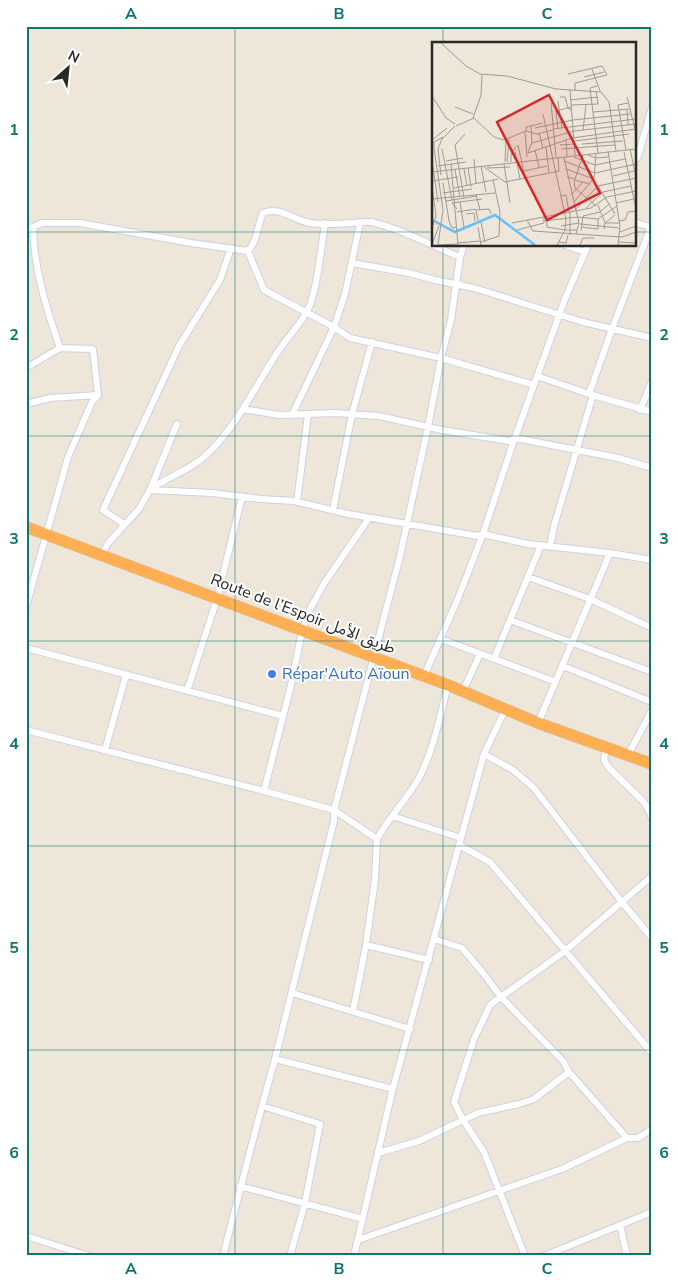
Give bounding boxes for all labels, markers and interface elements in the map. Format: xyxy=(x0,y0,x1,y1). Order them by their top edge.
text: A xyxy=(125,3,137,25)
text: B xyxy=(333,3,345,25)
text: C xyxy=(542,3,553,25)
north arrow xyxy=(42,42,92,92)
inset map xyxy=(432,42,636,246)
text: N xyxy=(65,46,83,68)
text: 1 xyxy=(9,119,19,141)
text: 1 xyxy=(659,119,669,141)
text: 2 xyxy=(9,324,19,346)
text: 2 xyxy=(659,324,669,346)
text: 3 xyxy=(9,528,19,550)
text: 3 xyxy=(659,528,669,550)
street label: Route de l’Espoir طريق الأمل xyxy=(207,568,399,660)
place label: Répar'Auto Aïoun xyxy=(282,663,410,685)
marker: Répar'Auto Aïoun xyxy=(266,668,278,680)
text: 4 xyxy=(9,733,19,755)
text: 4 xyxy=(659,733,669,755)
text: 5 xyxy=(9,937,19,959)
text: 5 xyxy=(659,937,669,959)
text: 6 xyxy=(9,1142,19,1164)
text: 6 xyxy=(659,1142,669,1164)
text: A xyxy=(125,1258,137,1280)
text: B xyxy=(333,1258,345,1280)
text: C xyxy=(542,1258,553,1280)

